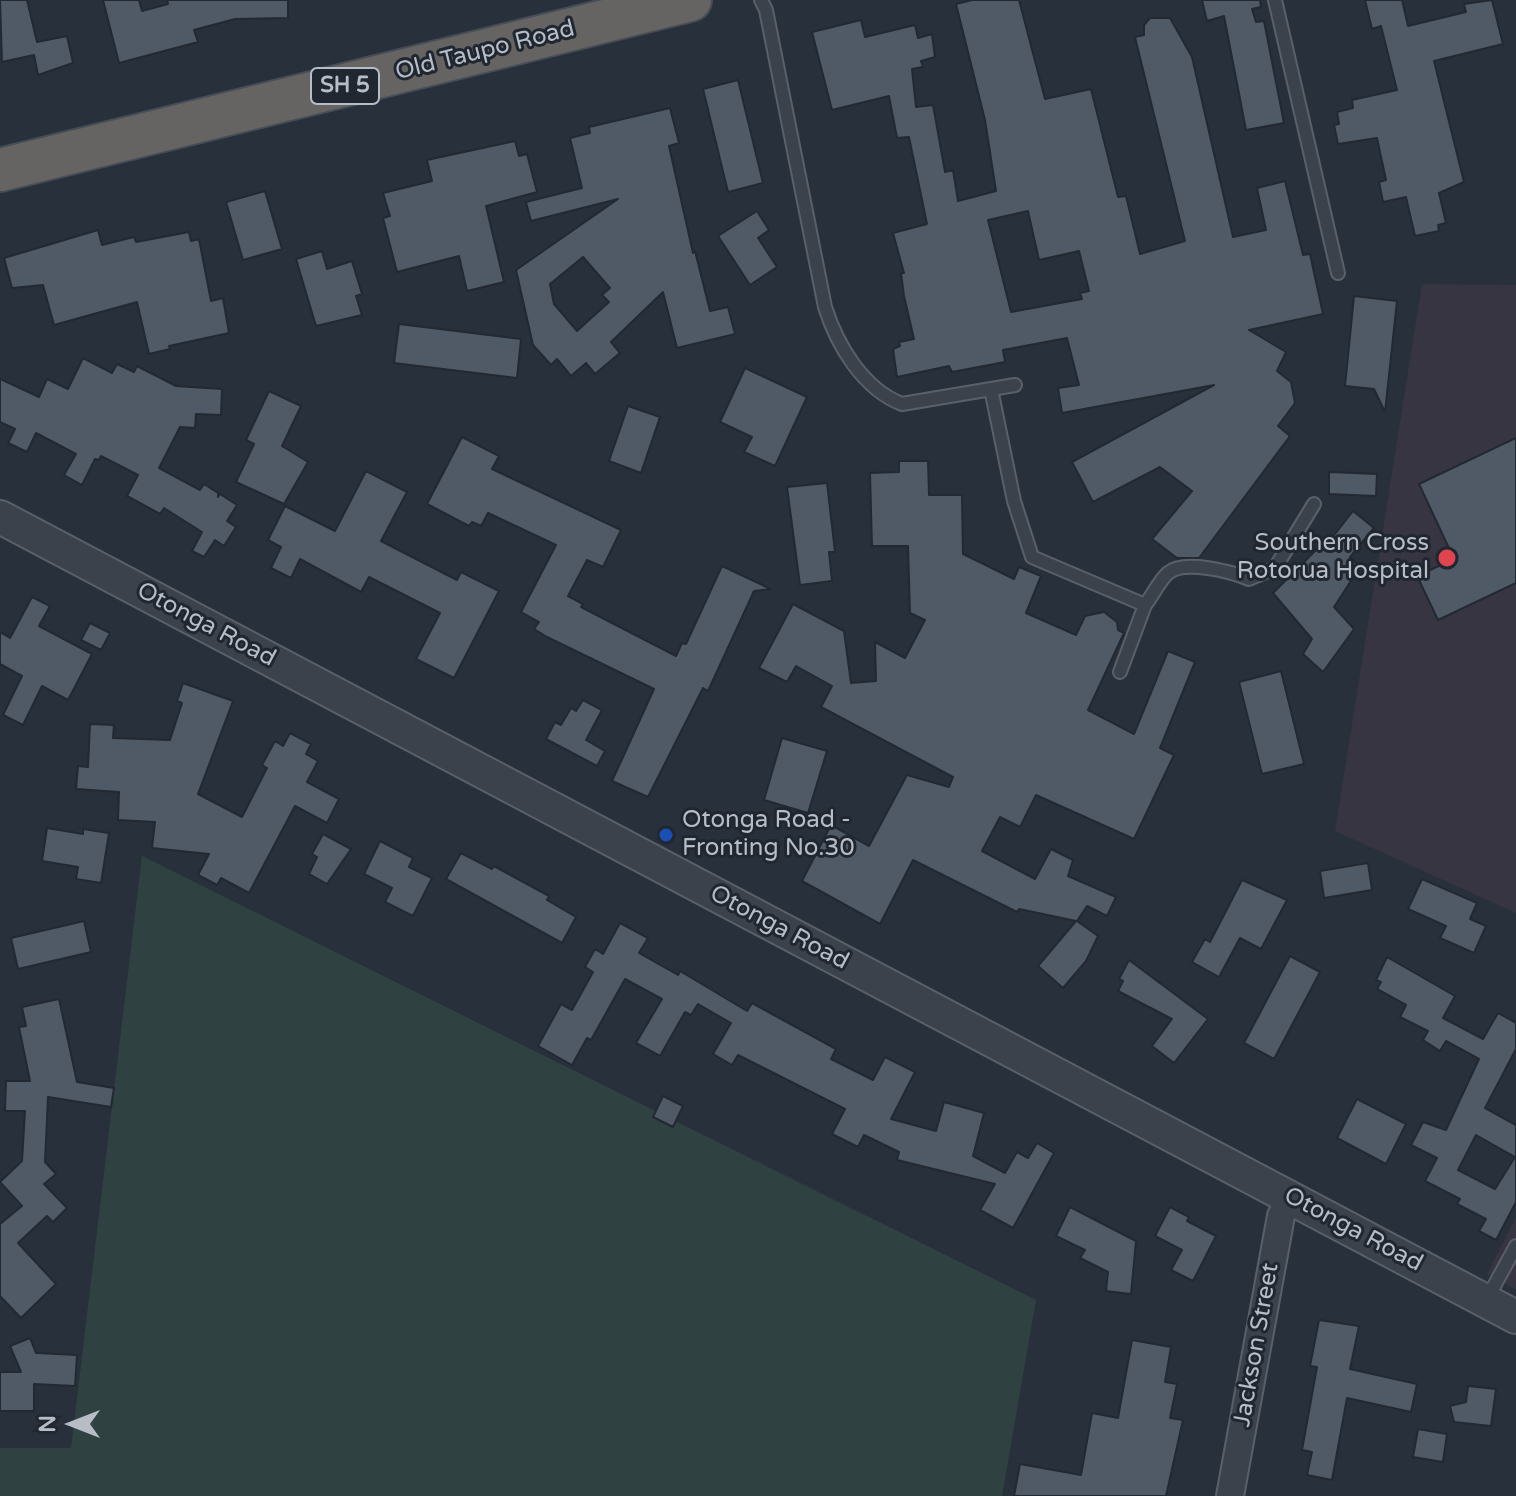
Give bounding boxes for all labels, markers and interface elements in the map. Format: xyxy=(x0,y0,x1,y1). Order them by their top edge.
street label: Old Taupo Road xyxy=(392,15,578,87)
road number: SH 5 xyxy=(311,68,379,104)
place label: Southern Cross Rotorua Hospital xyxy=(1237,530,1429,586)
marker: Southern Cross Rotorua Hospital xyxy=(1436,547,1458,569)
street label: Otonga Road xyxy=(132,576,280,674)
place label: Otonga Road - Fronting No.30 xyxy=(682,807,855,863)
marker: Otonga Road - Fronting No.30 xyxy=(657,826,675,844)
street label: Otonga Road xyxy=(705,879,853,977)
street label: Otonga Road xyxy=(1279,1181,1427,1279)
street label: Jackson Street xyxy=(1228,1261,1286,1429)
north arrow xyxy=(32,1384,112,1464)
text: N xyxy=(35,1415,61,1433)

